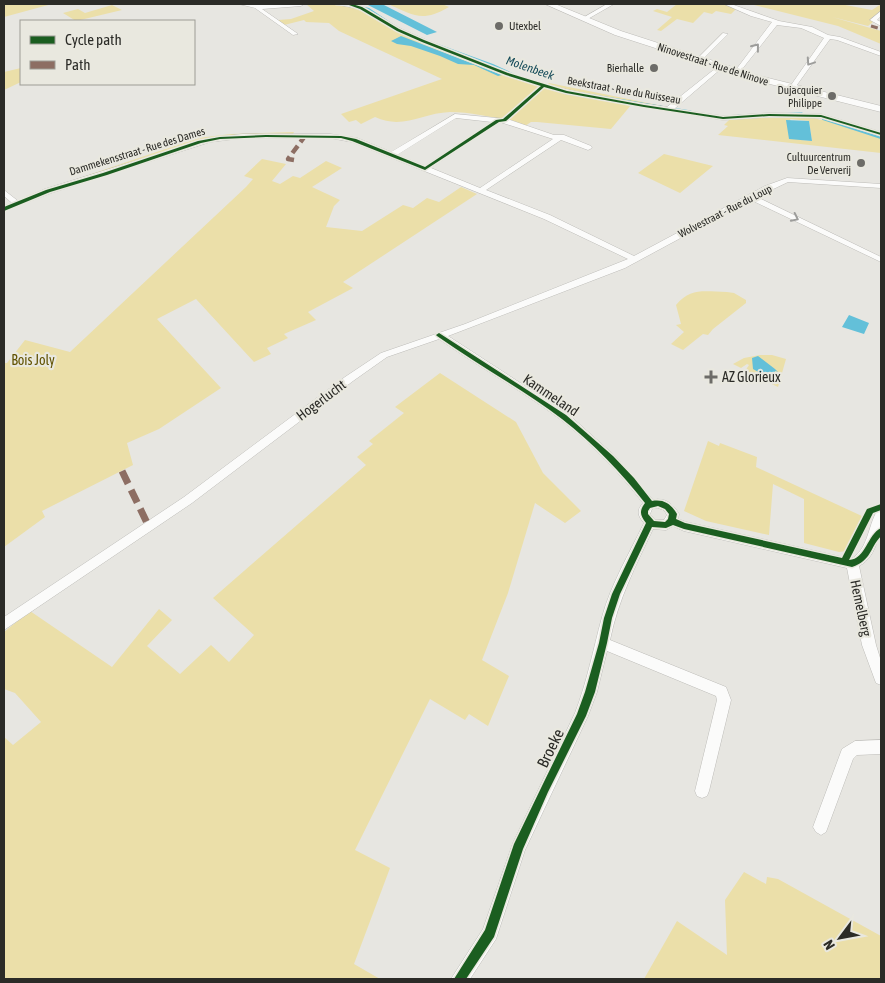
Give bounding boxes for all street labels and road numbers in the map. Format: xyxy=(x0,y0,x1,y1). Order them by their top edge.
street label: Ninovestraat - Rue de Ninove xyxy=(656,40,770,88)
street label: Beekstraat - Rue du Ruisseau xyxy=(566,74,682,106)
street label: Dammekensstraat - Rue des Dames xyxy=(68,125,206,177)
street label: Wolvestraat - Rue du Loup xyxy=(676,182,774,240)
street label: Kammeland xyxy=(520,371,582,419)
street label: Hogerlucht xyxy=(293,376,349,424)
street label: Hemelberg xyxy=(847,578,875,638)
street label: Broeke xyxy=(533,726,567,770)

